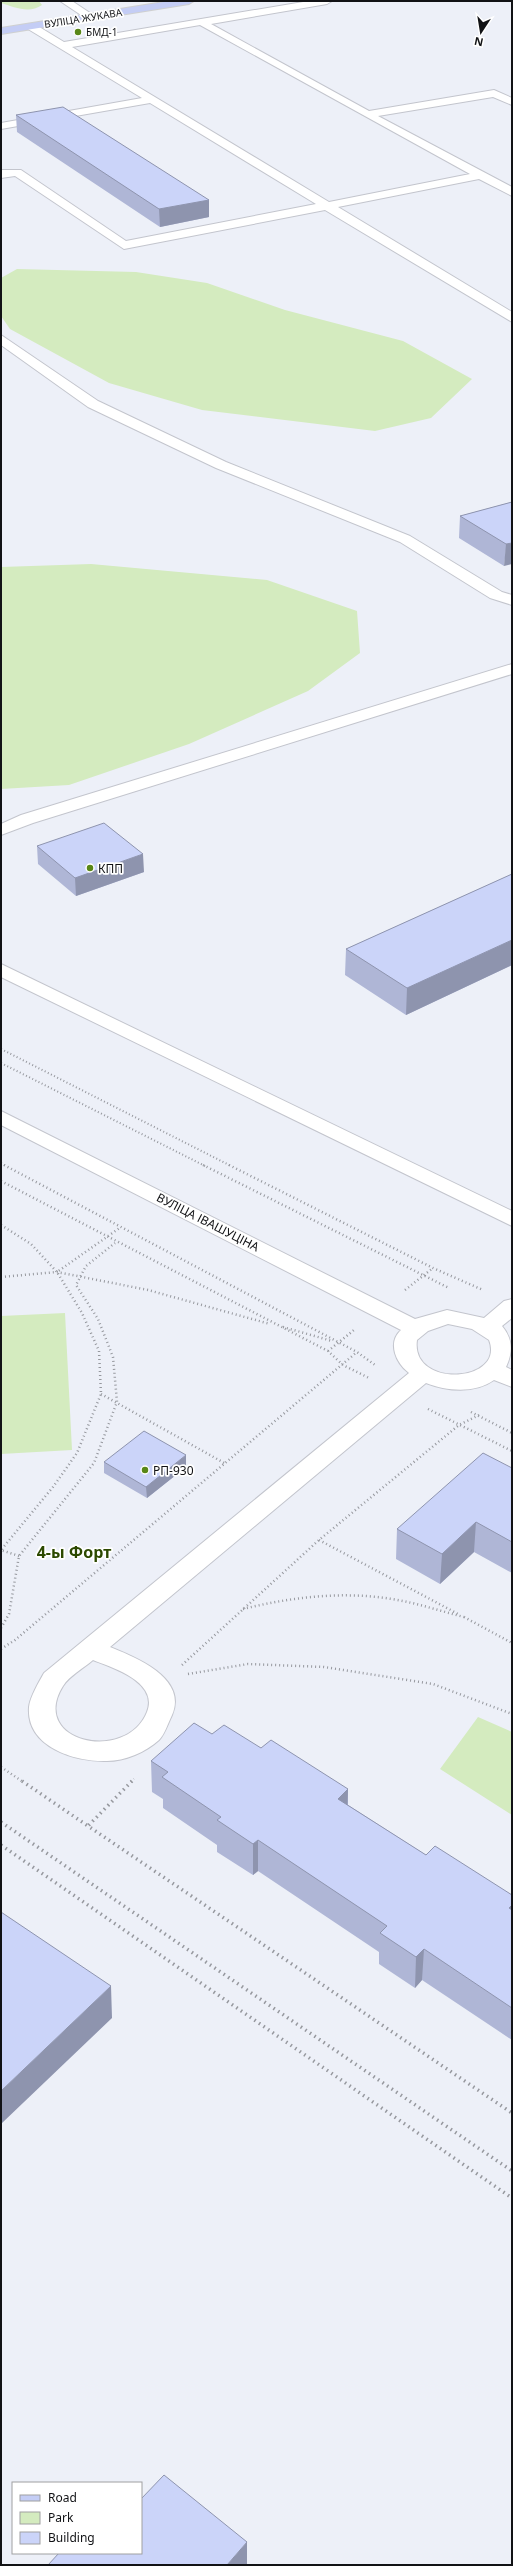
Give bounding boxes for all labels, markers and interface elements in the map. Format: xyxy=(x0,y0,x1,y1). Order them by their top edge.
street label: ВУЛІЦА ЖУКАВА xyxy=(43,5,124,31)
north arrow xyxy=(461,12,501,52)
place label: БМД-1 xyxy=(86,25,117,39)
marker: БМД-1 xyxy=(73,27,83,37)
text: N xyxy=(473,34,485,51)
place label: КПП xyxy=(98,860,123,877)
marker: КПП xyxy=(85,863,95,873)
street label: ВУЛІЦА ІВАШУЦІНА xyxy=(154,1189,263,1255)
place label: РП-930 xyxy=(153,1462,194,1479)
marker: РП-930 xyxy=(140,1465,150,1475)
district label: 4-ы Форт xyxy=(37,1541,111,1563)
legend xyxy=(12,2482,142,2554)
text: Road xyxy=(48,2489,77,2506)
text: Park xyxy=(48,2509,74,2526)
text: Building xyxy=(48,2529,95,2546)

